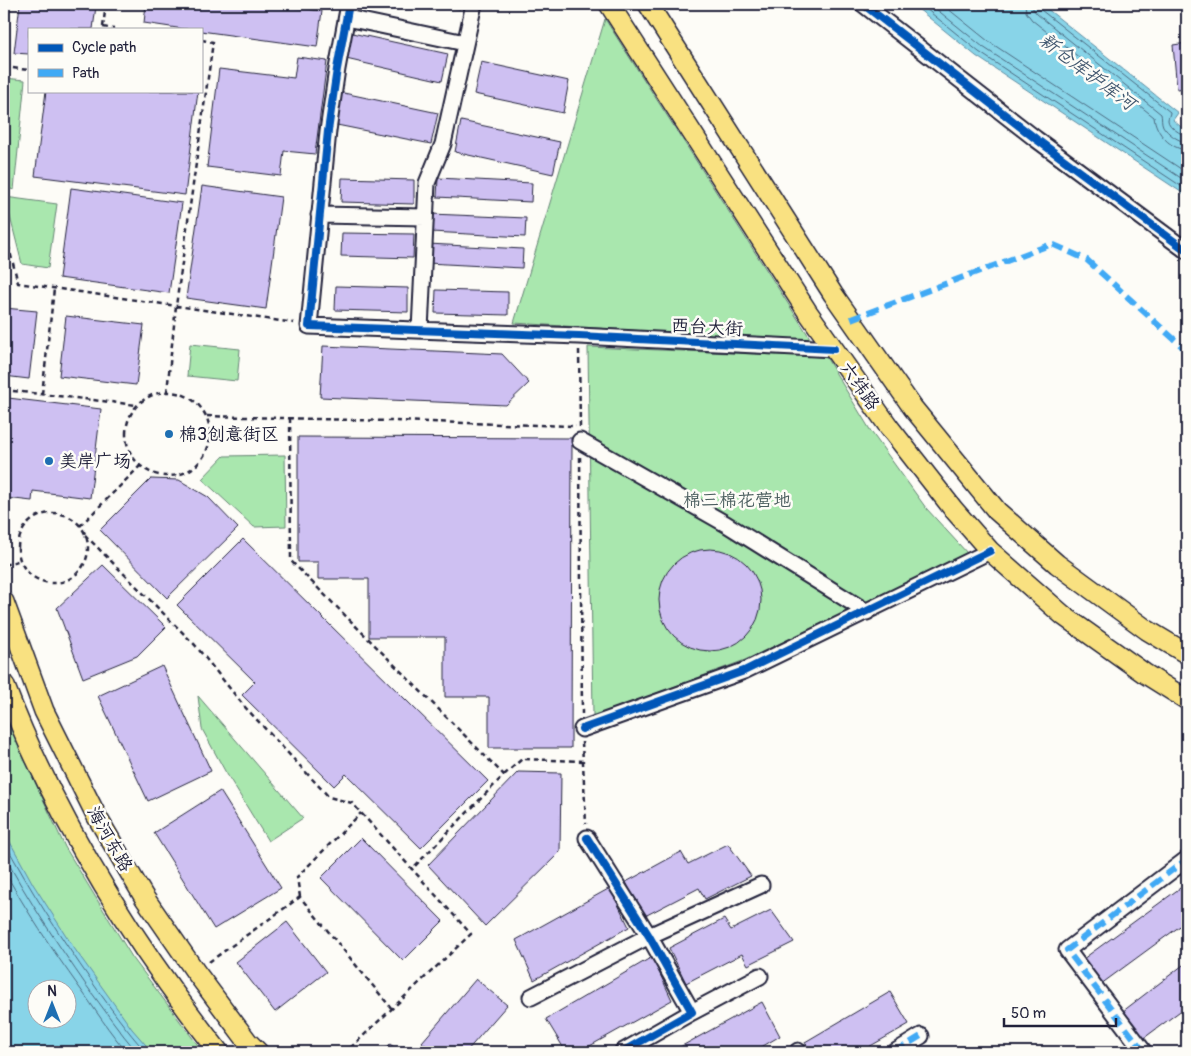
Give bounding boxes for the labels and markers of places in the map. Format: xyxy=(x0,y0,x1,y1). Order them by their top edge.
place label: 棉3创意街区 xyxy=(179,423,279,446)
marker: 棉3创意街区 xyxy=(163,428,175,440)
place label: 美岸广场 xyxy=(59,450,131,473)
marker: 美岸广场 xyxy=(43,455,55,467)

